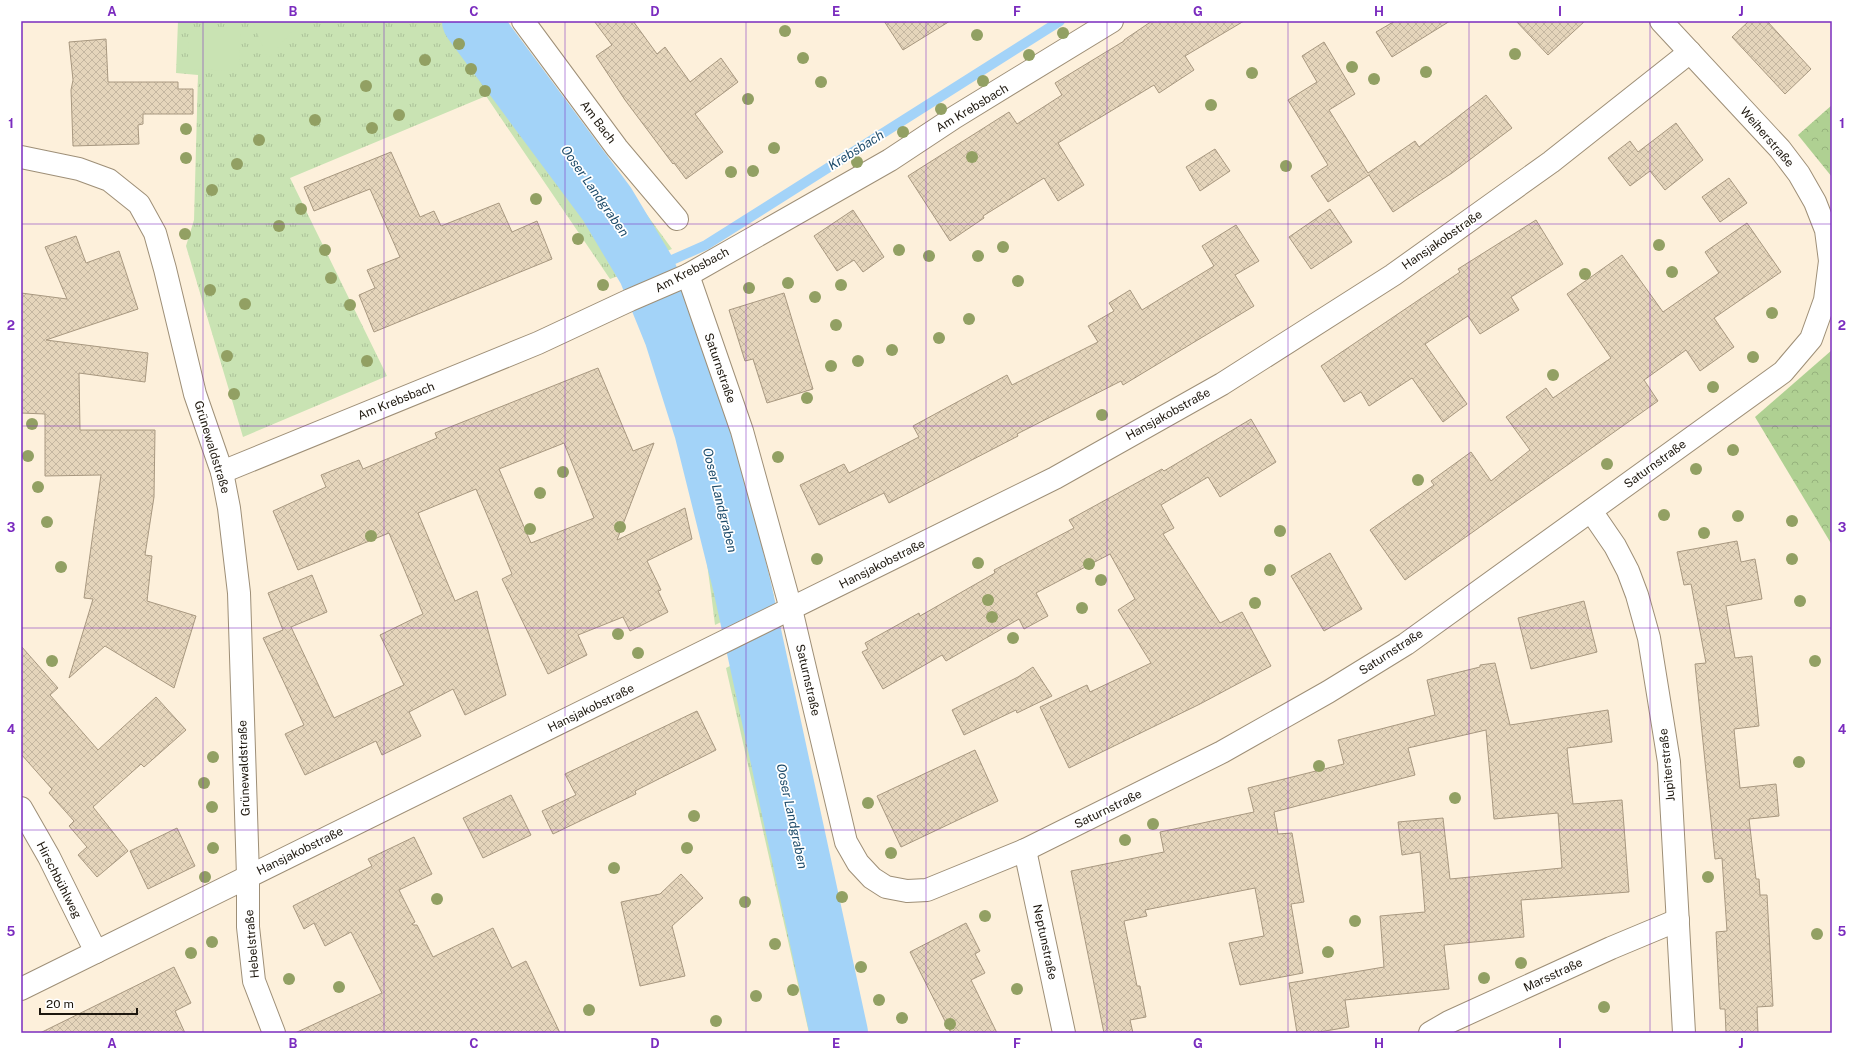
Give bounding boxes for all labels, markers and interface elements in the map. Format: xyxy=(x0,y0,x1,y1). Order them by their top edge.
text: A xyxy=(107,4,117,19)
text: B xyxy=(289,4,298,19)
text: C xyxy=(469,4,479,19)
text: D xyxy=(650,4,660,19)
text: E xyxy=(832,4,840,19)
text: F xyxy=(1013,4,1021,19)
text: G xyxy=(1193,4,1203,19)
text: H xyxy=(1374,4,1384,19)
text: I xyxy=(1558,4,1562,19)
text: J xyxy=(1738,4,1744,19)
street label: Am Krebsbach xyxy=(933,81,1011,135)
street label: Am Bach xyxy=(577,98,619,146)
street label: Weiherstraße xyxy=(1737,104,1797,170)
text: 1 xyxy=(8,116,14,131)
text: 1 xyxy=(1839,116,1845,131)
water label: Krebsbach xyxy=(825,127,887,173)
water label: Ooser Landgraben xyxy=(558,143,632,239)
street label: Hansjakobstraße xyxy=(1399,207,1485,273)
street label: Am Krebsbach xyxy=(653,245,731,295)
text: 2 xyxy=(7,318,15,333)
text: 2 xyxy=(1838,318,1846,333)
street label: Saturnstraße xyxy=(701,331,739,405)
street label: Am Krebsbach xyxy=(356,379,437,423)
street label: Hansjakobstraße xyxy=(1123,385,1213,443)
street label: Grünewaldstraße xyxy=(191,399,233,495)
street label: Saturnstraße xyxy=(1621,437,1689,491)
water label: Ooser Landgraben xyxy=(700,446,740,554)
text: 3 xyxy=(7,520,16,535)
text: 3 xyxy=(1838,520,1847,535)
street label: Hansjakobstraße xyxy=(837,536,927,592)
street label: Saturnstraße xyxy=(1357,626,1426,678)
street label: Saturnstraße xyxy=(793,643,823,717)
street label: Hansjakobstraße xyxy=(545,681,637,735)
street label: Grünewaldstraße xyxy=(235,720,253,816)
text: 4 xyxy=(7,722,16,737)
text: 4 xyxy=(1838,722,1847,737)
street label: Jupiterstraße xyxy=(1656,728,1678,802)
water label: Ooser Landgraben xyxy=(773,762,811,870)
street label: Saturnstraße xyxy=(1072,787,1144,831)
street label: Hansjakobstraße xyxy=(254,824,346,878)
street label: Hirschbühlweg xyxy=(34,839,84,921)
street label: Neptunstraße xyxy=(1030,903,1060,981)
street label: Hebelstraße xyxy=(242,909,262,979)
text: 5 xyxy=(7,924,16,939)
text: 5 xyxy=(1838,924,1847,939)
street label: Marsstraße xyxy=(1521,955,1585,995)
scale bar xyxy=(40,990,137,1016)
text: 20 m xyxy=(46,997,74,1011)
text: A xyxy=(107,1036,117,1051)
text: B xyxy=(289,1036,298,1051)
text: C xyxy=(469,1036,479,1051)
text: D xyxy=(650,1036,660,1051)
text: E xyxy=(832,1036,840,1051)
text: F xyxy=(1013,1036,1021,1051)
text: G xyxy=(1193,1036,1203,1051)
text: H xyxy=(1374,1036,1384,1051)
text: I xyxy=(1558,1036,1562,1051)
text: J xyxy=(1738,1036,1744,1051)

